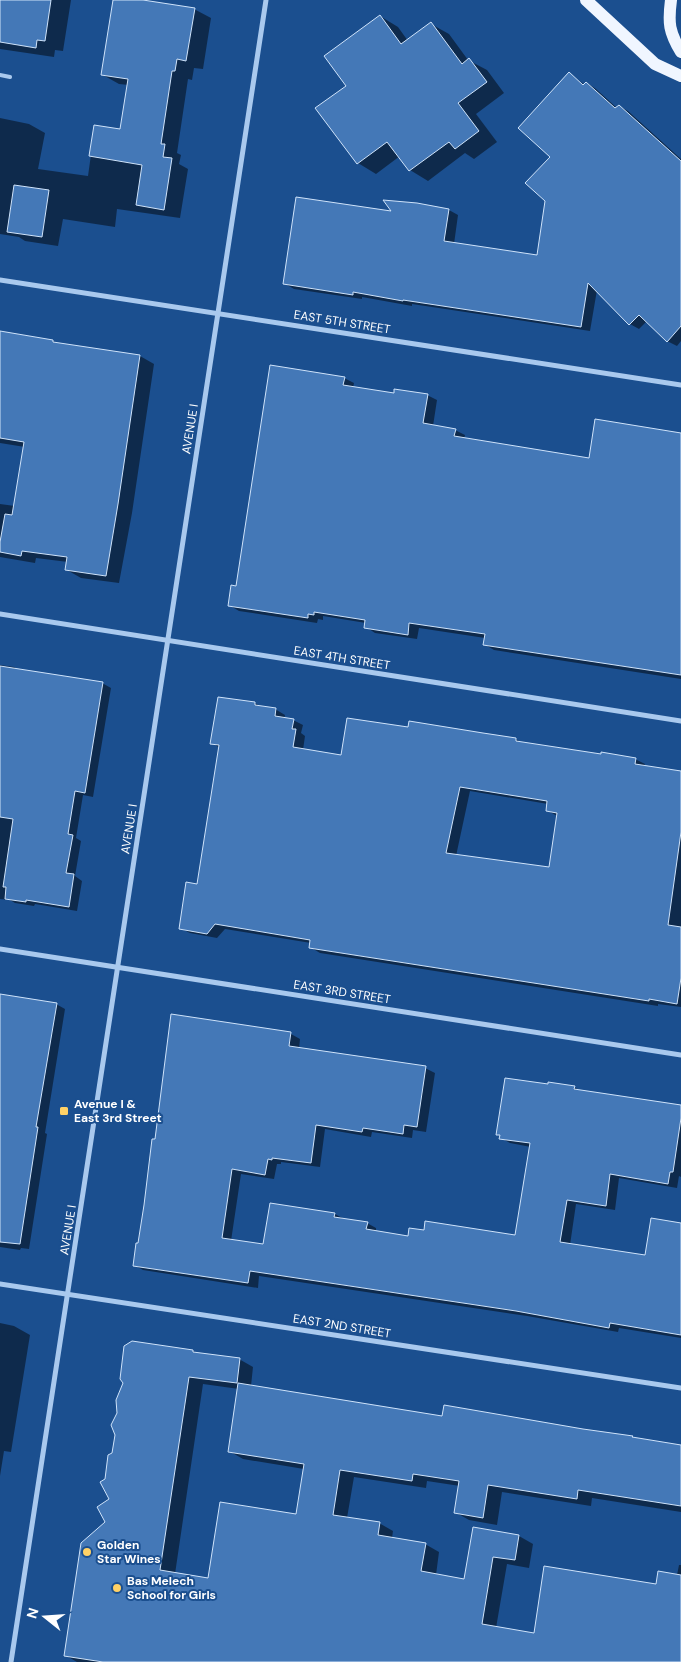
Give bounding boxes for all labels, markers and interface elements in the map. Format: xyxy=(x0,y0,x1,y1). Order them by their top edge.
street label: EAST 5TH STREET xyxy=(293,306,392,338)
street label: AVENUE I xyxy=(178,403,202,455)
street label: EAST 4TH STREET xyxy=(293,642,392,674)
street label: AVENUE I xyxy=(117,803,141,855)
street label: EAST 3RD STREET xyxy=(292,976,392,1008)
place label: Avenue I & East 3rd Street xyxy=(74,1096,162,1126)
marker: Avenue I & East 3rd Street xyxy=(58,1105,70,1117)
street label: AVENUE I xyxy=(56,1204,80,1256)
street label: EAST 2ND STREET xyxy=(292,1310,392,1342)
place label: Golden Star Wines xyxy=(97,1537,161,1567)
marker: Golden Star Wines xyxy=(81,1546,93,1558)
place label: Bas Melech School for Girls xyxy=(127,1573,216,1603)
marker: Bas Melech School for Girls xyxy=(111,1582,123,1594)
north arrow xyxy=(20,1592,70,1642)
text: N xyxy=(22,1606,43,1621)

